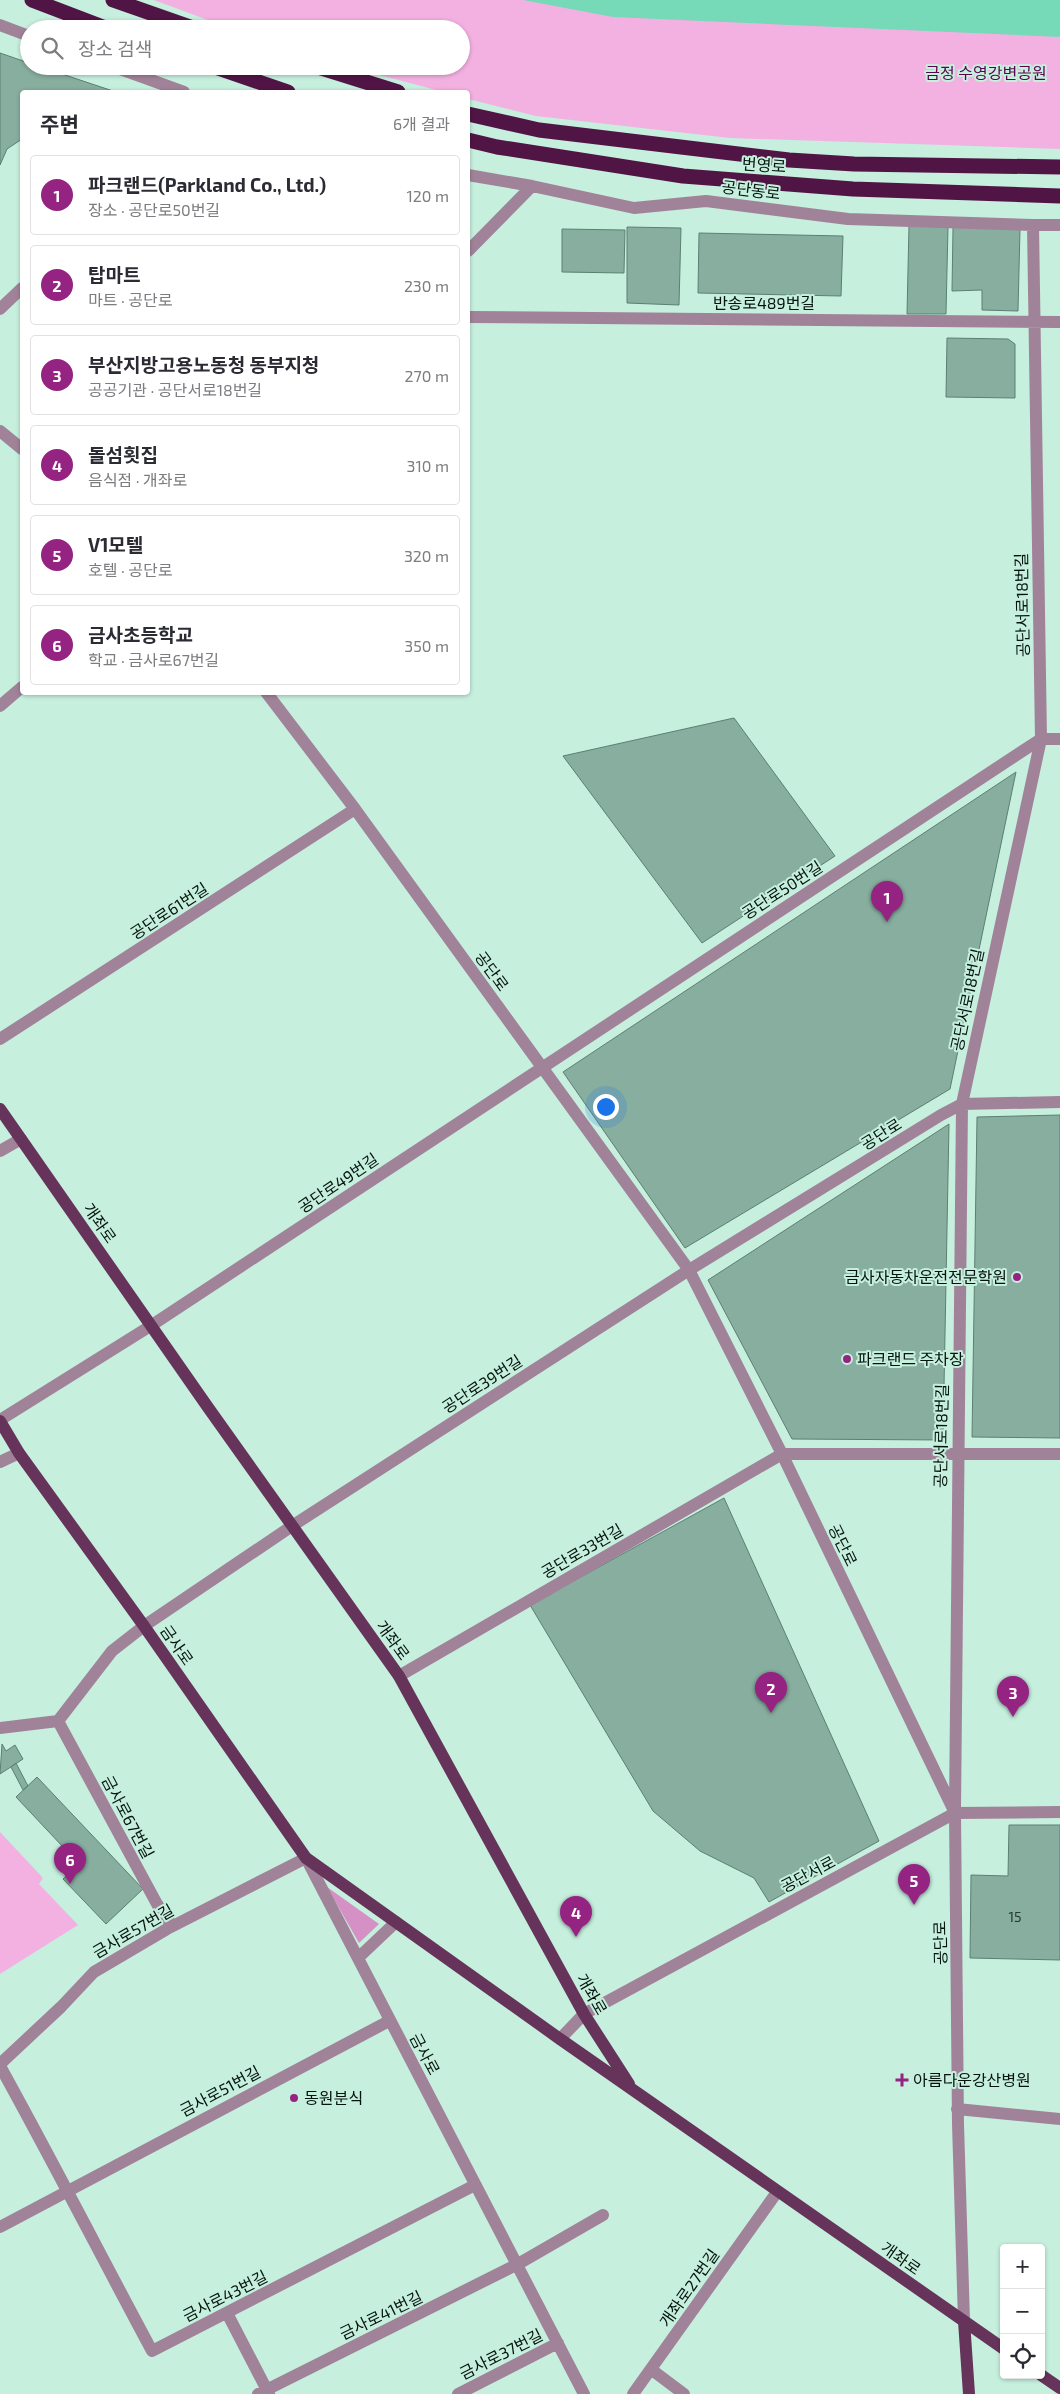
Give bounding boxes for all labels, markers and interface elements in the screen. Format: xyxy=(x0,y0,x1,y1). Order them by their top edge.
search box xyxy=(20,20,470,75)
icon: search xyxy=(38,34,66,62)
text: 장소 검색 xyxy=(78,37,152,60)
park label: 금정 수영강변공원 xyxy=(925,63,1047,82)
text: 주변 xyxy=(40,111,79,136)
text: 6개 결과 xyxy=(393,114,450,133)
street label: 번영로 xyxy=(741,153,787,176)
text: 파크랜드(Parkland Co., Ltd.) xyxy=(88,173,326,196)
street label: 공단동로 xyxy=(721,176,782,203)
text: 1 xyxy=(54,186,60,205)
text: 120 m xyxy=(406,186,449,205)
text: 장소 · 공단로50번길 xyxy=(88,200,220,219)
text: 탑마트 xyxy=(88,263,140,286)
text: 2 xyxy=(52,276,62,295)
text: 230 m xyxy=(404,276,449,295)
text: 마트 · 공단로 xyxy=(88,290,173,309)
street label: 반송로489번길 xyxy=(713,293,815,312)
text: 부산지방고용노동청 동부지청 xyxy=(88,353,319,376)
text: 3 xyxy=(52,366,62,385)
text: 270 m xyxy=(405,366,449,385)
text: 공공기관 · 공단서로18번길 xyxy=(88,380,262,399)
text: 돌섬횟집 xyxy=(88,443,158,466)
text: 4 xyxy=(52,456,62,475)
text: 310 m xyxy=(407,456,449,475)
text: 음식점 · 개좌로 xyxy=(88,470,187,489)
text: V1모텔 xyxy=(88,533,143,556)
text: 5 xyxy=(53,546,61,565)
text: 320 m xyxy=(404,546,449,565)
street label: 공단서로18번길 xyxy=(1011,553,1032,657)
text: 호텔 · 공단로 xyxy=(88,560,173,579)
text: 금사초등학교 xyxy=(88,623,193,646)
text: 6 xyxy=(52,636,62,655)
text: 350 m xyxy=(404,636,449,655)
text: 학교 · 금사로67번길 xyxy=(88,650,219,669)
street label: 공단로50번길 xyxy=(738,857,825,923)
street label: 공단로61번길 xyxy=(126,878,211,943)
pin: 1 xyxy=(871,881,903,922)
street label: 공단로 xyxy=(472,947,513,994)
street label: 공단서로18번길 xyxy=(946,947,987,1053)
your location xyxy=(593,1094,619,1120)
street label: 공단로 xyxy=(857,1114,905,1153)
street label: 공단로49번길 xyxy=(294,1149,381,1216)
street label: 개좌로 xyxy=(80,1199,121,1246)
place label: 금사자동차운전전문학원 xyxy=(845,1267,1007,1286)
marker: 금사자동차운전전문학원 xyxy=(1011,1271,1023,1283)
place label: 파크랜드 주차장 xyxy=(857,1349,964,1368)
street label: 공단로39번길 xyxy=(438,1351,525,1417)
marker: 파크랜드 주차장 xyxy=(841,1353,853,1365)
street label: 공단서로18번길 xyxy=(930,1384,951,1488)
street label: 공단로33번길 xyxy=(537,1519,626,1582)
street label: 공단로 xyxy=(825,1521,862,1569)
street label: 개좌로 xyxy=(373,1616,414,1663)
street label: 금사로 xyxy=(157,1621,198,1668)
pin: 2 xyxy=(755,1672,787,1713)
pin: 3 xyxy=(997,1676,1029,1717)
street label: 금사로67번길 xyxy=(99,1772,158,1861)
pin: 6 xyxy=(54,1843,86,1884)
street label: 공단서로 xyxy=(777,1851,838,1896)
pin: 5 xyxy=(898,1864,930,1905)
pin: 4 xyxy=(560,1896,592,1937)
street label: 금사로57번길 xyxy=(89,1900,177,1961)
house number: 15 xyxy=(1008,1908,1022,1925)
street label: 공단로 xyxy=(930,1920,949,1965)
street label: 개좌로 xyxy=(573,1970,612,2018)
street label: 금사로 xyxy=(407,2030,444,2078)
street label: 금사로51번길 xyxy=(176,2061,263,2120)
place label: 아름다운강산병원 xyxy=(913,2070,1031,2089)
marker: 아름다운강산병원 xyxy=(895,2073,909,2087)
place label: 동원분식 xyxy=(304,2088,363,2107)
marker: 동원분식 xyxy=(288,2092,300,2104)
street label: 개좌로 xyxy=(878,2237,925,2278)
map controls xyxy=(1000,2244,1045,2379)
button: + xyxy=(1000,2244,1045,2289)
street label: 개좌로27번길 xyxy=(655,2245,722,2330)
street label: 금사로43번길 xyxy=(179,2266,270,2325)
street label: 금사로41번길 xyxy=(336,2286,425,2343)
button: − xyxy=(1000,2289,1045,2334)
street label: 금사로37번길 xyxy=(456,2325,545,2383)
button: locate xyxy=(1000,2334,1045,2379)

